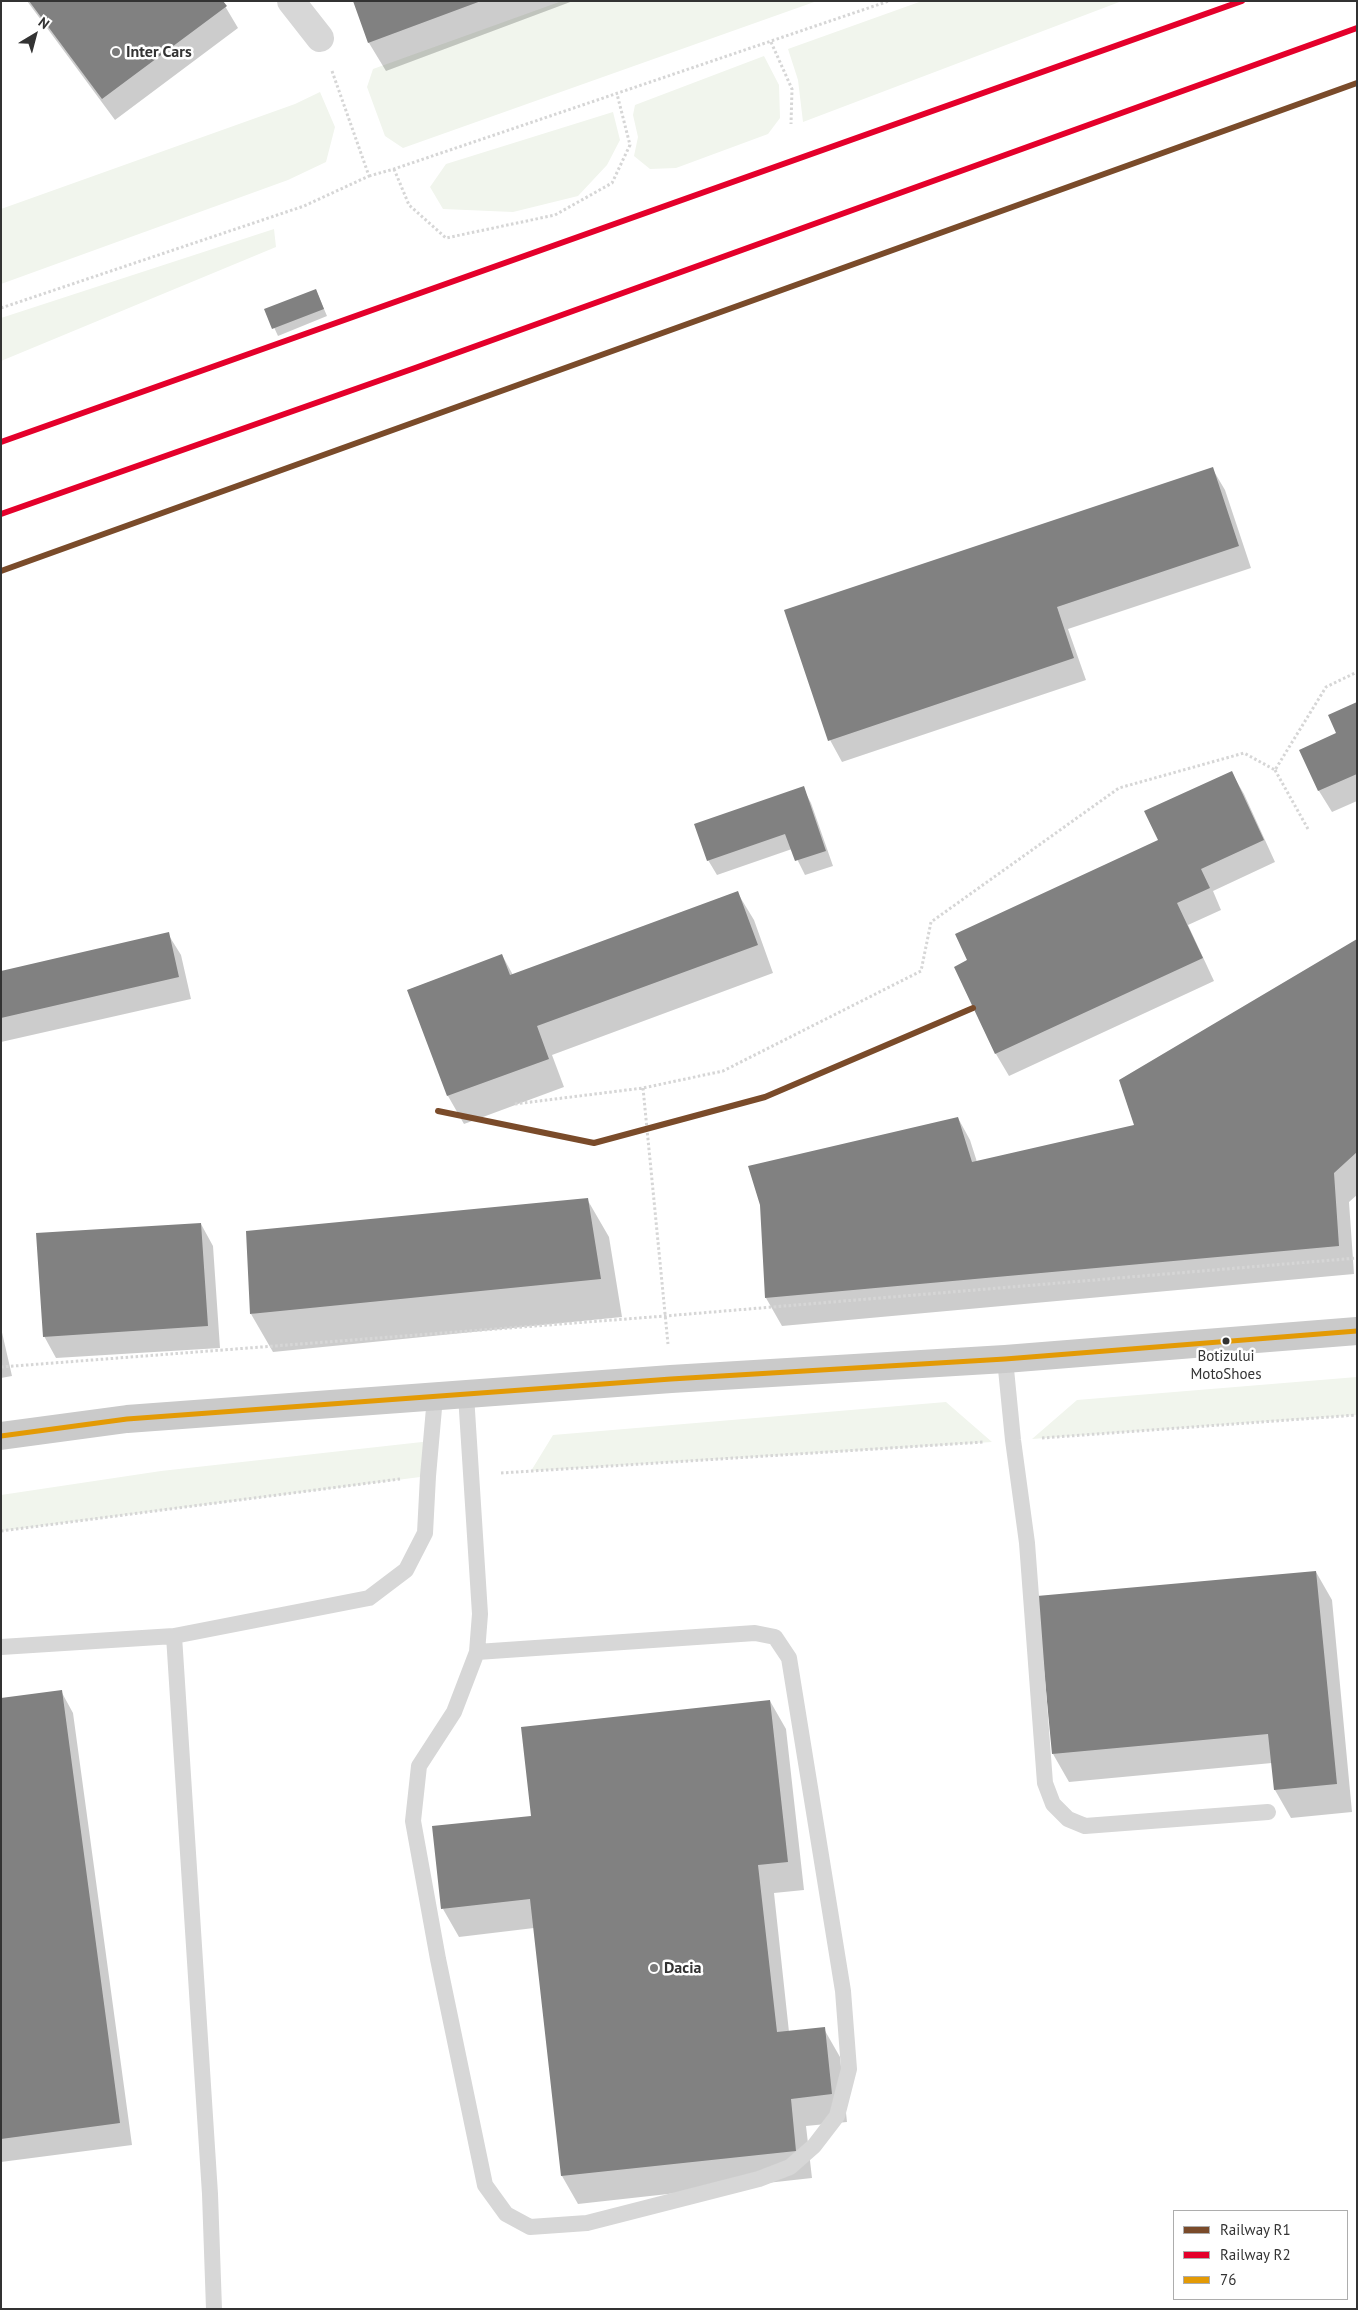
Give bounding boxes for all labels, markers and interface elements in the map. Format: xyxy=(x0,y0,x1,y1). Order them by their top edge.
north arrow xyxy=(10,10,60,60)
text: N xyxy=(35,13,53,33)
place label: Inter Cars xyxy=(126,42,192,62)
marker: Inter Cars xyxy=(110,46,122,58)
marker: Botizului MotoShoes xyxy=(1221,1336,1231,1346)
place label: Botizului MotoShoes xyxy=(1190,1348,1262,1383)
place label: Dacia xyxy=(664,1958,701,1978)
marker: Dacia xyxy=(648,1962,660,1974)
legend xyxy=(1173,2210,1348,2300)
text: Railway R1 xyxy=(1220,2220,1291,2239)
text: Railway R2 xyxy=(1220,2245,1291,2264)
text: 76 xyxy=(1220,2270,1236,2289)

